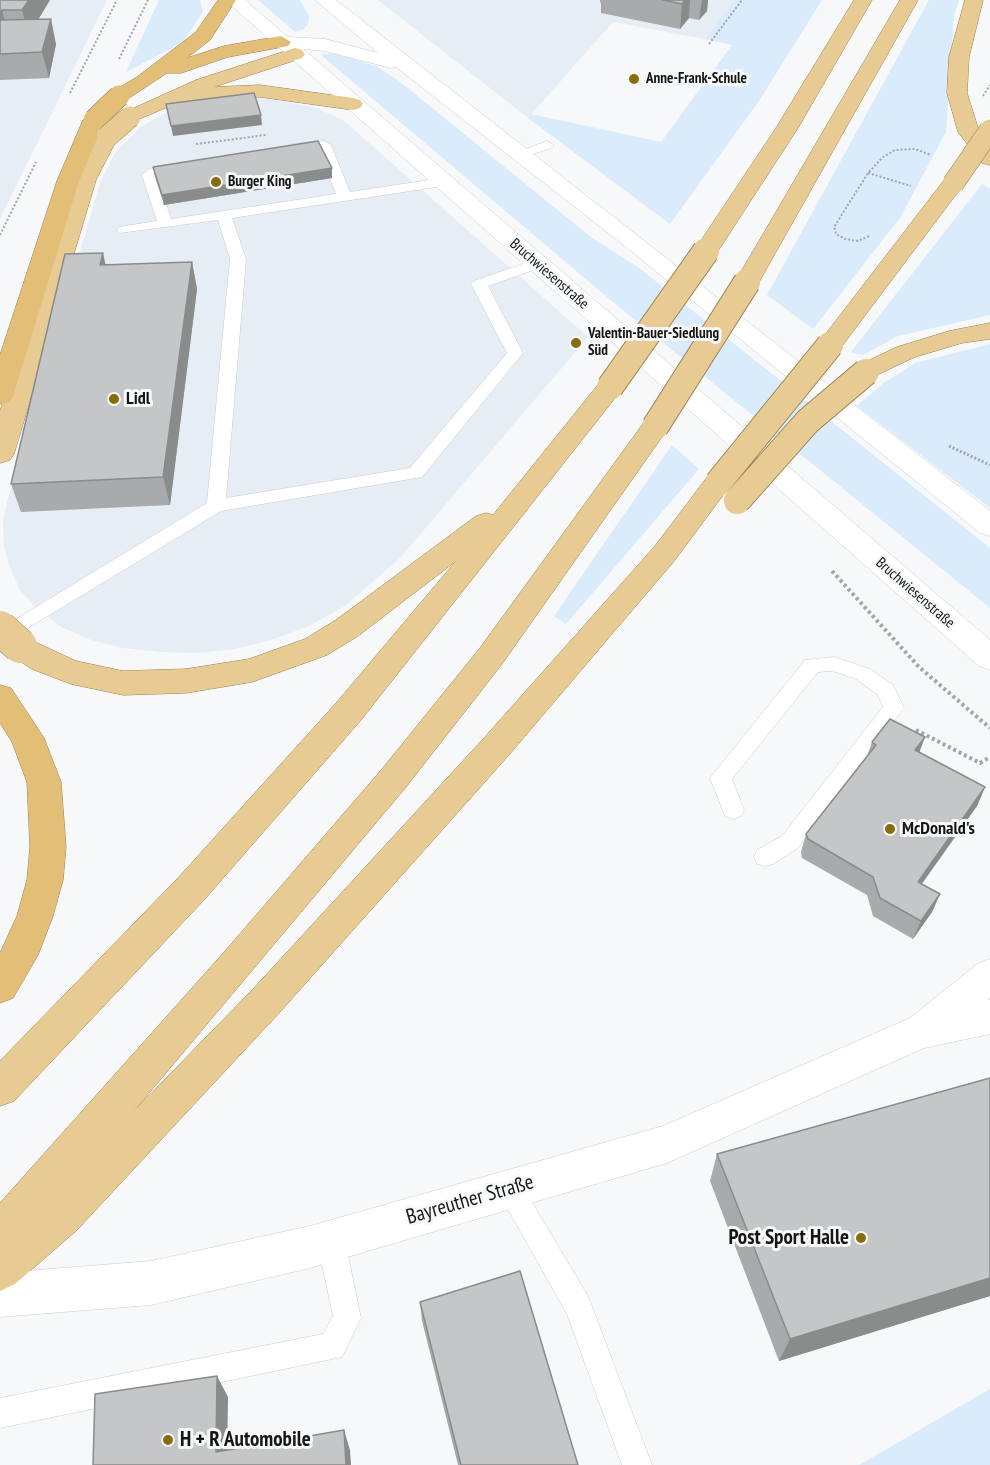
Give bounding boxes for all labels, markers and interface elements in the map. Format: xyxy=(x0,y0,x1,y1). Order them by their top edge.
place label: Anne-Frank-Schule xyxy=(646,70,747,88)
marker: Anne-Frank-Schule xyxy=(627,72,641,86)
place label: Burger King xyxy=(228,173,292,191)
marker: Burger King xyxy=(209,175,223,189)
street label: Bruchwiesenstraße xyxy=(506,235,592,313)
place label: Valentin-Bauer-Siedlung Süd xyxy=(588,325,719,360)
marker: Valentin-Bauer-Siedlung Süd xyxy=(569,336,583,350)
place label: Lidl xyxy=(126,388,150,410)
marker: Lidl xyxy=(107,392,121,406)
street label: Bruchwiesenstraße xyxy=(872,554,958,632)
place label: McDonald's xyxy=(902,818,975,840)
marker: McDonald's xyxy=(883,822,897,836)
street label: Bayreuther Straße xyxy=(403,1170,537,1230)
place label: Post Sport Halle xyxy=(728,1225,849,1251)
marker: Post Sport Halle xyxy=(854,1231,868,1245)
place label: H + R Automobile xyxy=(180,1427,311,1453)
marker: H + R Automobile xyxy=(161,1433,175,1447)

